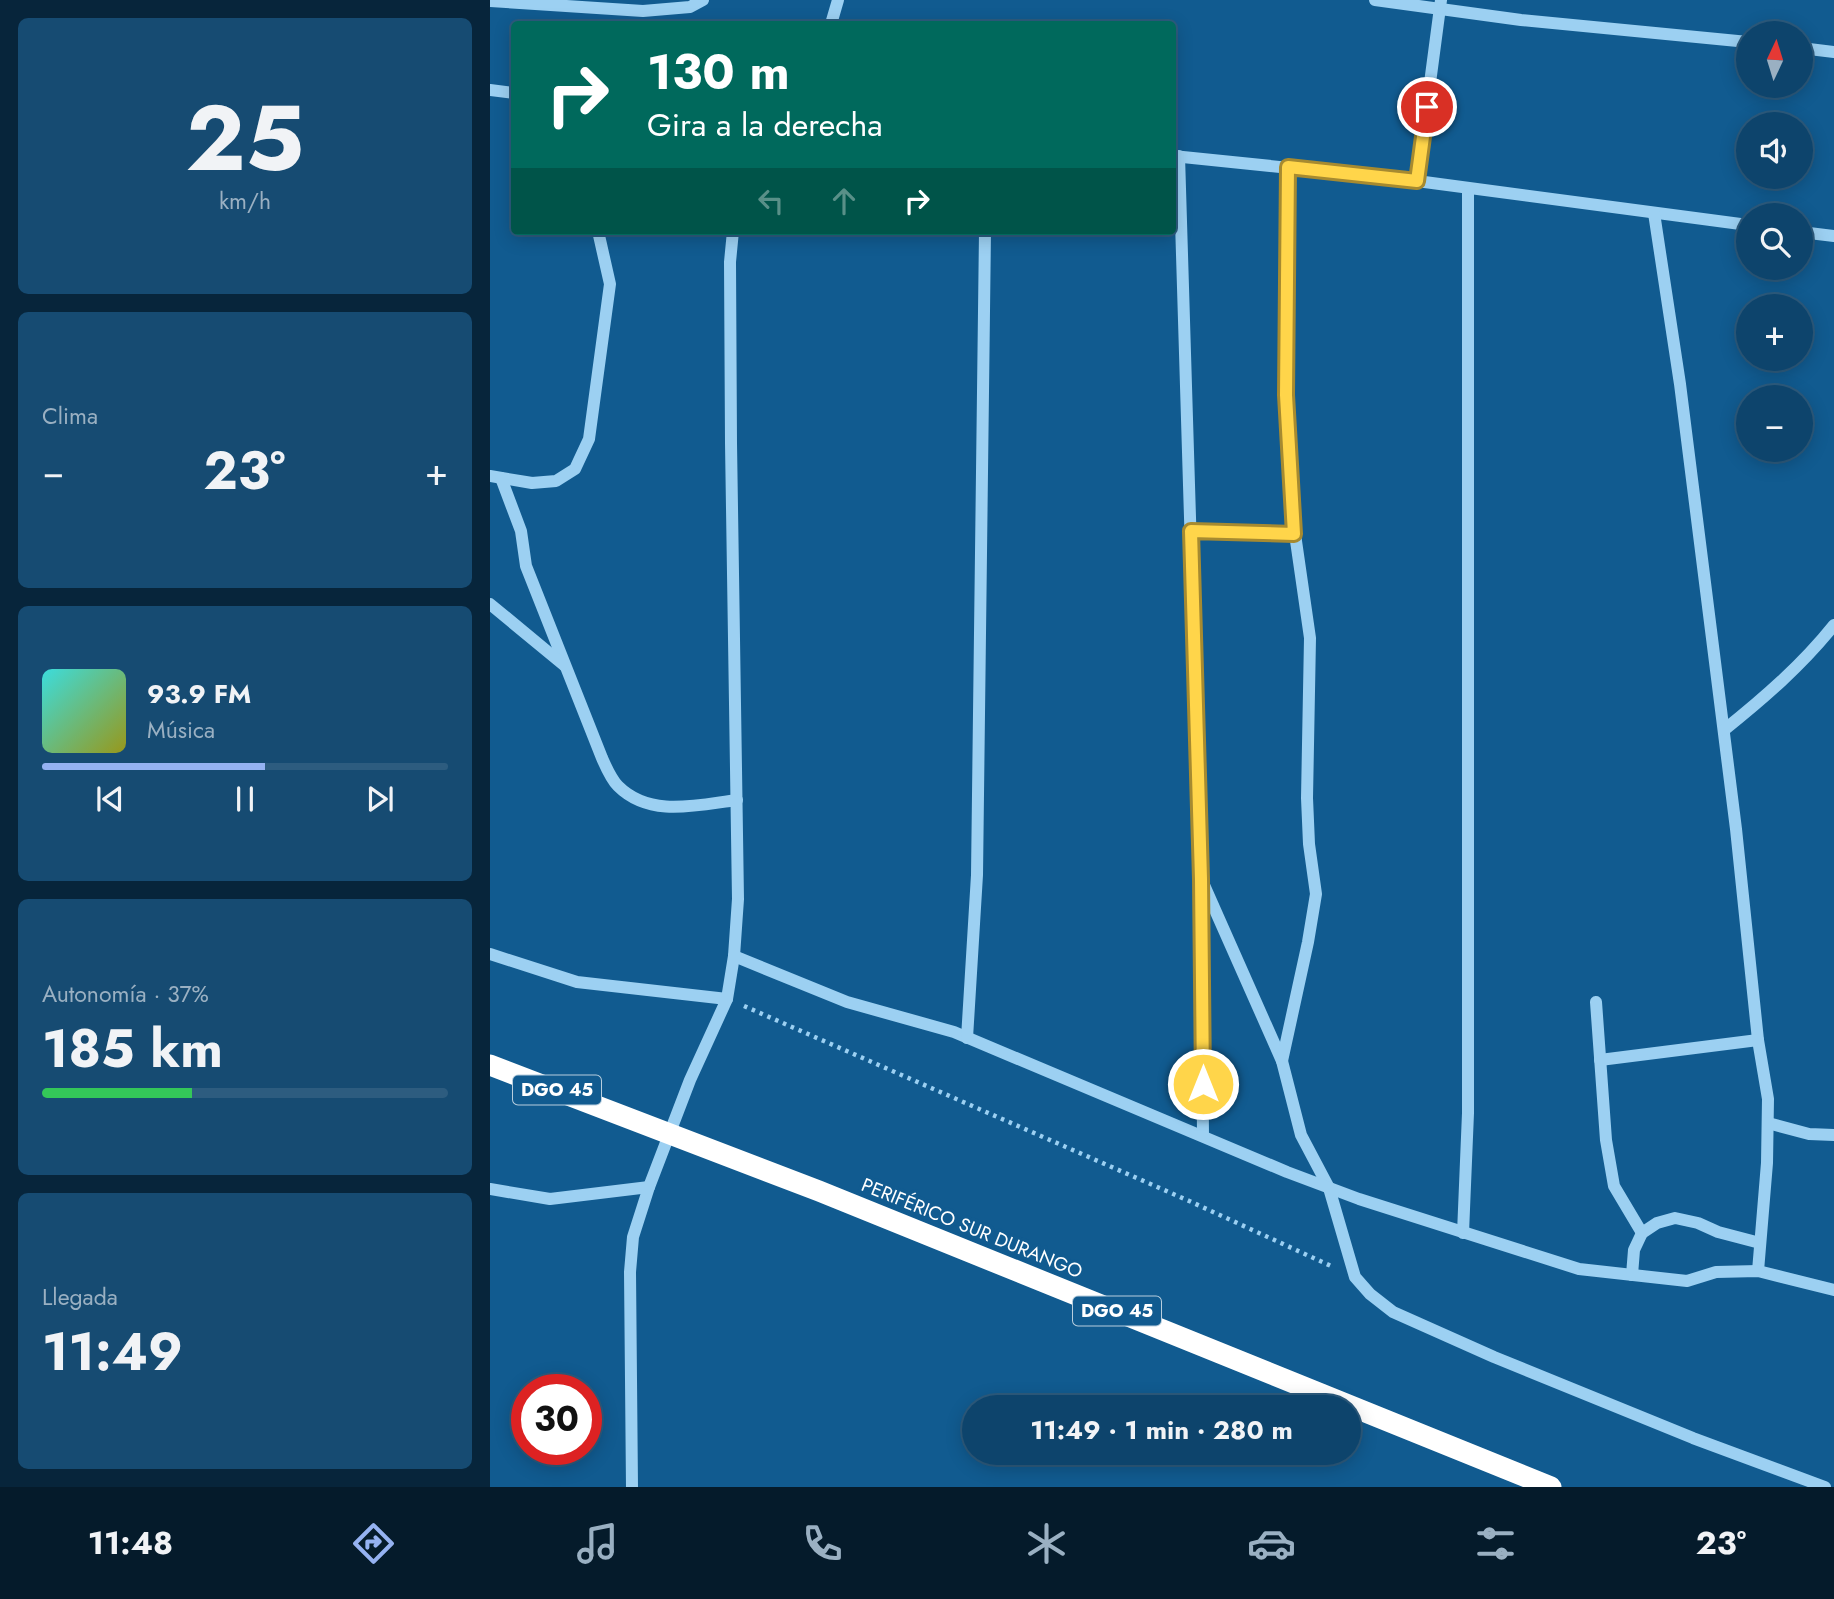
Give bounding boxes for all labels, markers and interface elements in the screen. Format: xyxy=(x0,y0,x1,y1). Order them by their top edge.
north arrow xyxy=(1736,21,1813,98)
map controls xyxy=(1736,21,1813,462)
text: 130 m xyxy=(647,37,790,107)
icon: right xyxy=(532,49,623,140)
text: 25 xyxy=(186,73,304,204)
pin xyxy=(1397,77,1457,137)
icon: arrive xyxy=(1408,88,1446,126)
text: Gira a la derecha xyxy=(647,102,883,148)
button: sound xyxy=(1736,112,1813,189)
icon: left xyxy=(752,182,790,220)
icon: ahead xyxy=(825,182,863,220)
icon: right xyxy=(898,182,936,220)
text: km/h xyxy=(219,184,271,218)
button: search xyxy=(1736,203,1813,280)
button: + xyxy=(1736,294,1813,371)
button: − xyxy=(1736,385,1813,462)
text: Clima xyxy=(42,399,98,433)
text: 23° xyxy=(204,433,285,509)
text: − xyxy=(42,444,64,499)
text: + xyxy=(425,444,448,499)
text: 93.9 FM xyxy=(147,675,251,713)
text: Música xyxy=(147,713,215,747)
icon: previous xyxy=(91,780,129,818)
icon: pause xyxy=(226,780,264,818)
icon: next xyxy=(361,780,399,818)
text: Autonomía · 37% xyxy=(42,977,209,1011)
text: 185 km xyxy=(42,1011,223,1087)
position arrow xyxy=(1166,1047,1240,1121)
road number: DGO 45 xyxy=(513,1076,601,1105)
street label: PERIFÉRICO SUR DURANGO xyxy=(857,1171,1087,1285)
text: Llegada xyxy=(42,1280,118,1314)
road number: DGO 45 xyxy=(1073,1296,1161,1326)
text: 11:49 xyxy=(42,1314,183,1390)
speed limit sign: 30 xyxy=(511,1374,602,1465)
text: 11:49 · 1 min · 280 m xyxy=(1030,1411,1293,1449)
icon: directions xyxy=(349,1519,398,1568)
icon: music xyxy=(573,1519,622,1568)
icon: phone xyxy=(798,1519,847,1568)
icon: climate xyxy=(1022,1519,1071,1568)
icon: car xyxy=(1247,1519,1296,1568)
icon: filters xyxy=(1471,1519,1520,1568)
text: 11:48 xyxy=(88,1520,173,1566)
text: 23° xyxy=(1696,1520,1746,1566)

